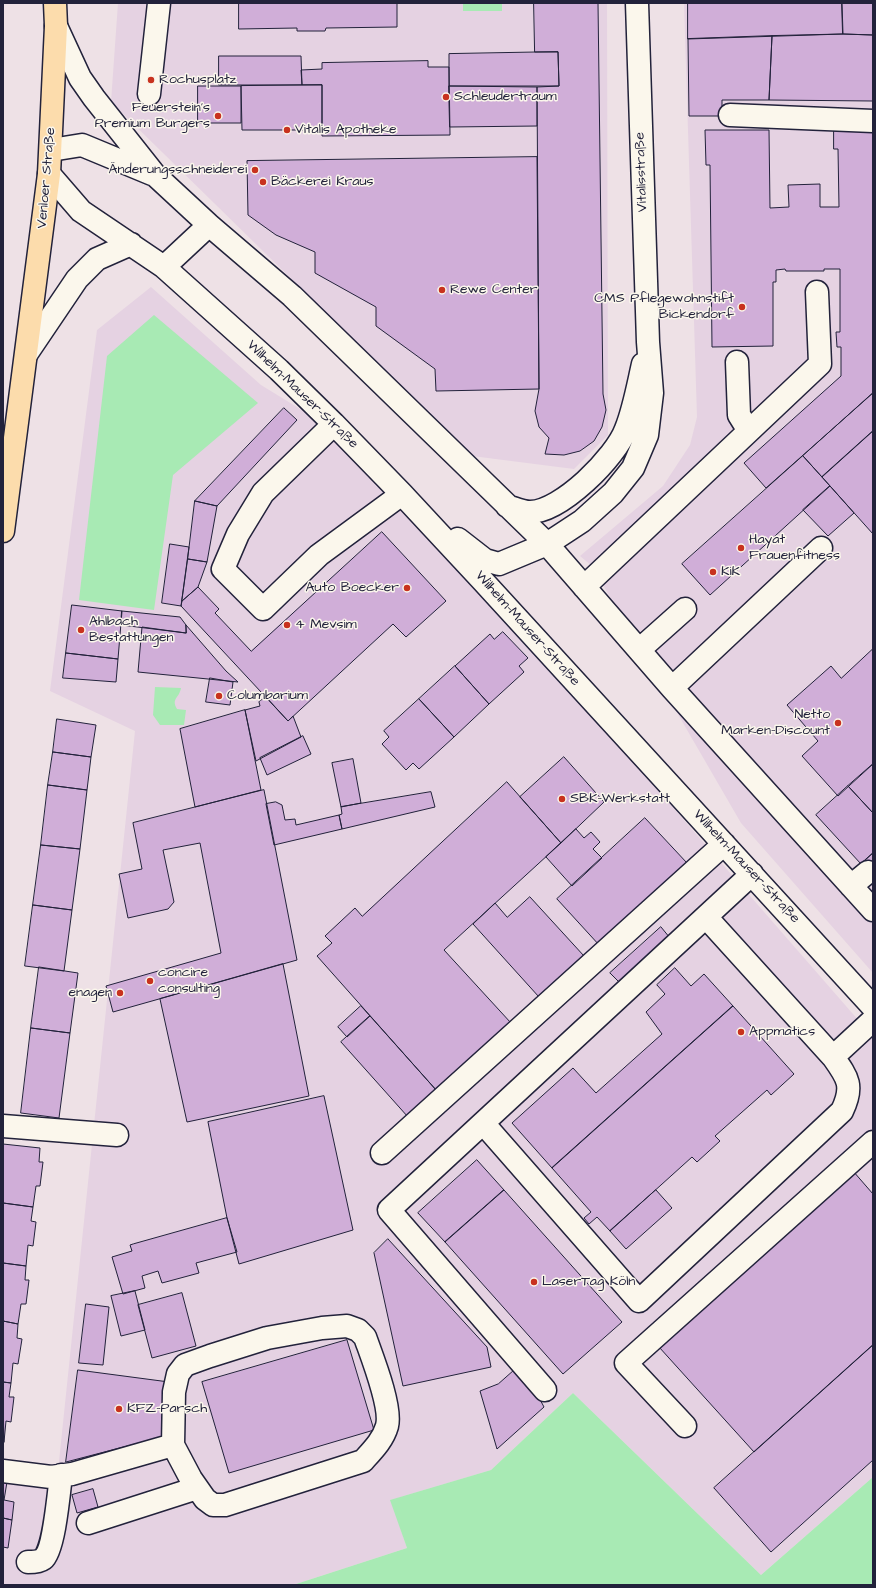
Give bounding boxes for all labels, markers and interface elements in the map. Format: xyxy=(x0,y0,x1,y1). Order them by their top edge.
place label: Rochusplatz xyxy=(159,72,236,88)
marker: Rochusplatz xyxy=(146,75,156,85)
place label: Schleudertraum xyxy=(454,89,557,105)
marker: Schleudertraum xyxy=(441,92,451,102)
place label: Feuerstein's Premium Burgers xyxy=(95,100,210,132)
marker: Feuerstein's Premium Burgers xyxy=(213,111,223,121)
place label: Vitalis Apotheke xyxy=(295,122,397,138)
marker: Vitalis Apotheke xyxy=(282,125,292,135)
street label: Venloer Straße xyxy=(34,127,60,229)
street label: Vitalisstraße xyxy=(632,132,652,212)
place label: Änderungsschneiderei xyxy=(109,162,247,178)
marker: Änderungsschneiderei xyxy=(250,165,260,175)
place label: Bäckerei Kraus xyxy=(271,174,374,190)
marker: Bäckerei Kraus xyxy=(258,177,268,187)
place label: Rewe Center xyxy=(450,282,538,298)
marker: Rewe Center xyxy=(437,285,447,295)
place label: CMS Pflegewohnstift Bickendorf xyxy=(594,291,734,324)
marker: CMS Pflegewohnstift Bickendorf xyxy=(737,302,747,312)
street label: Wilhelm-Mauser-Straße xyxy=(243,337,361,453)
place label: Hayat Frauenfitness xyxy=(749,532,840,564)
marker: Hayat Frauenfitness xyxy=(736,543,746,553)
place label: KiK xyxy=(721,564,740,580)
marker: KiK xyxy=(708,567,718,577)
street label: Wilhelm-Mauser-Straße xyxy=(471,568,583,690)
place label: Auto Boecker xyxy=(306,580,399,596)
marker: Auto Boecker xyxy=(402,583,412,593)
place label: Ahlbach Bestattungen xyxy=(89,614,174,646)
place label: 4 Mevsim xyxy=(295,617,357,633)
marker: 4 Mevsim xyxy=(282,620,292,630)
marker: Ahlbach Bestattungen xyxy=(76,625,86,635)
place label: Columbarium xyxy=(227,688,308,704)
marker: Columbarium xyxy=(214,691,224,701)
place label: Netto Marken-Discount xyxy=(721,707,830,740)
marker: Netto Marken-Discount xyxy=(833,718,843,728)
place label: SBK-Werkstatt xyxy=(570,791,670,807)
marker: SBK-Werkstatt xyxy=(557,794,567,804)
street label: Wilhelm-Mauser-Straße xyxy=(689,807,803,927)
place label: concire consulting xyxy=(158,965,220,998)
marker: concire consulting xyxy=(145,976,155,986)
place label: enagen xyxy=(69,985,112,1001)
marker: enagen xyxy=(115,988,125,998)
place label: Appmatics xyxy=(749,1024,815,1040)
marker: Appmatics xyxy=(736,1027,746,1037)
place label: LaserTag Köln xyxy=(542,1274,635,1290)
marker: LaserTag Köln xyxy=(529,1277,539,1287)
place label: KFZ-Parsch xyxy=(127,1401,207,1417)
marker: KFZ-Parsch xyxy=(114,1404,124,1414)

